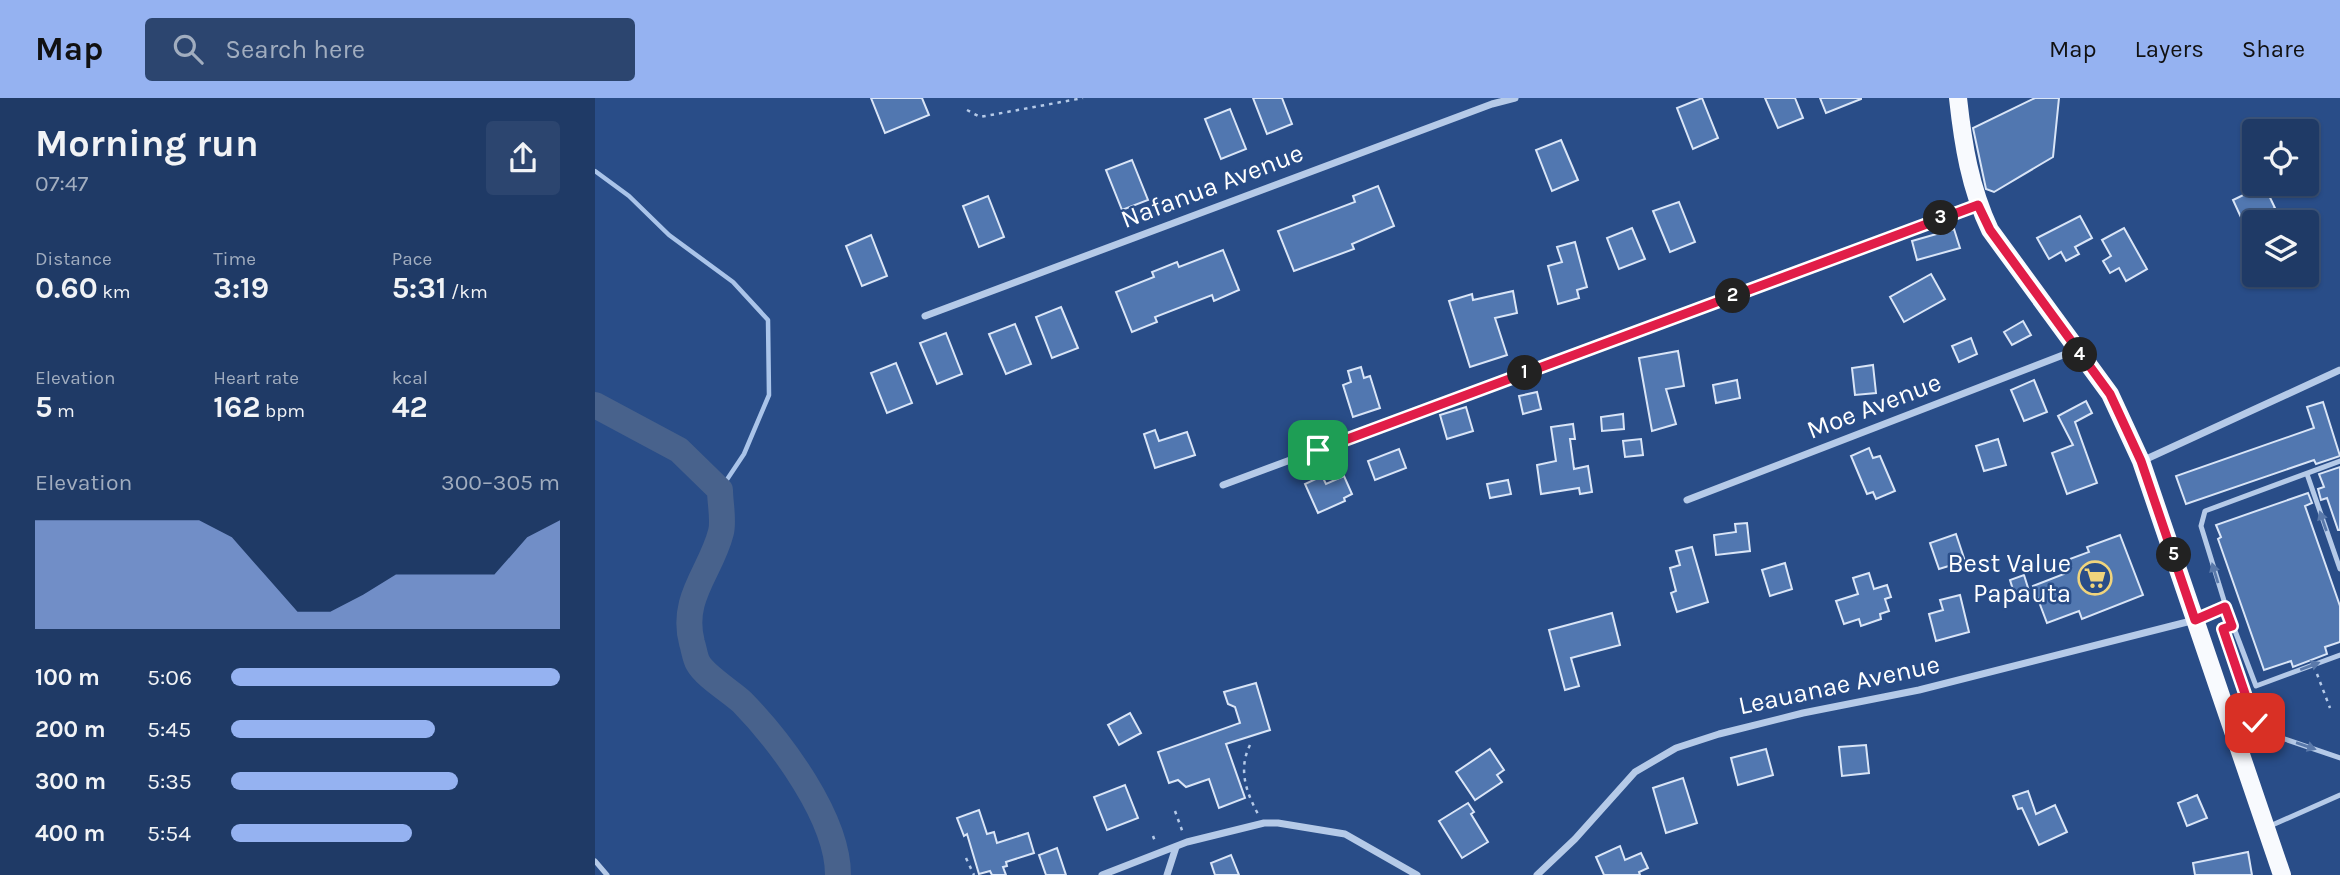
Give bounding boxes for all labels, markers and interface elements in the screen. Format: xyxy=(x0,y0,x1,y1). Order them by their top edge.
search box xyxy=(145,18,635,81)
text: Map xyxy=(35,30,103,68)
icon: search xyxy=(169,30,207,68)
text: Search here xyxy=(225,34,365,65)
text: Map xyxy=(2049,35,2097,63)
text: Layers xyxy=(2135,35,2204,63)
text: Share xyxy=(2242,35,2305,63)
map controls xyxy=(2242,119,2319,287)
button: locate xyxy=(2242,119,2319,196)
text: Morning run xyxy=(35,121,259,166)
button: share xyxy=(486,121,560,195)
street label: Nafanua Avenue xyxy=(1116,137,1308,235)
text: 07:47 xyxy=(35,170,88,197)
pin: 3 xyxy=(1923,200,1959,236)
text: 3 xyxy=(1935,206,1946,228)
button: layers xyxy=(2242,210,2319,287)
text: Distance xyxy=(35,248,112,270)
text: Time xyxy=(213,248,256,270)
text: Pace xyxy=(392,248,432,270)
text: 0.60 xyxy=(35,270,98,306)
text: 3:19 xyxy=(213,270,269,306)
text: 5:31 xyxy=(392,270,447,306)
pin: 2 xyxy=(1715,278,1751,314)
text: km xyxy=(98,281,131,303)
text: /km xyxy=(447,281,488,303)
text: 2 xyxy=(1727,284,1738,306)
pin: 4 xyxy=(2063,338,2097,372)
text: 4 xyxy=(2074,343,2085,365)
pin: 1 xyxy=(1507,356,1543,390)
text: 1 xyxy=(1521,361,1528,383)
street label: Moe Avenue xyxy=(1802,366,1946,446)
text: Elevation xyxy=(35,367,115,389)
text: Heart rate xyxy=(213,367,299,389)
text: kcal xyxy=(392,367,428,389)
text: 5 xyxy=(35,389,52,425)
text: 162 xyxy=(213,389,260,425)
text: 42 xyxy=(392,389,428,425)
text: m xyxy=(52,400,75,422)
text: bpm xyxy=(260,400,305,422)
pin xyxy=(1288,420,1348,480)
icon: arrive xyxy=(1299,431,1337,469)
text: Elevation xyxy=(35,469,132,496)
text: 300–305 m xyxy=(441,469,560,496)
one-way arrow xyxy=(2317,511,2328,532)
pin: 5 xyxy=(2157,538,2191,573)
text: 5 xyxy=(2168,543,2179,565)
place label: Best Value Papauta xyxy=(1947,548,2071,609)
supermarket icon: Best Value Papauta xyxy=(2076,559,2114,597)
one-way arrow xyxy=(2210,563,2220,584)
street label: Leauanae Avenue xyxy=(1736,649,1942,721)
one-way arrow xyxy=(2299,661,2320,672)
text: 100 m xyxy=(35,664,100,691)
text: 5:06 xyxy=(147,664,192,691)
pin xyxy=(2225,693,2285,753)
icon: check xyxy=(2236,704,2274,742)
text: 200 m xyxy=(35,716,106,743)
text: 5:45 xyxy=(147,716,191,743)
one-way arrow xyxy=(2295,742,2316,752)
text: 300 m xyxy=(35,768,106,795)
text: 5:35 xyxy=(147,768,192,795)
text: 400 m xyxy=(35,820,105,847)
text: 5:54 xyxy=(147,820,191,847)

